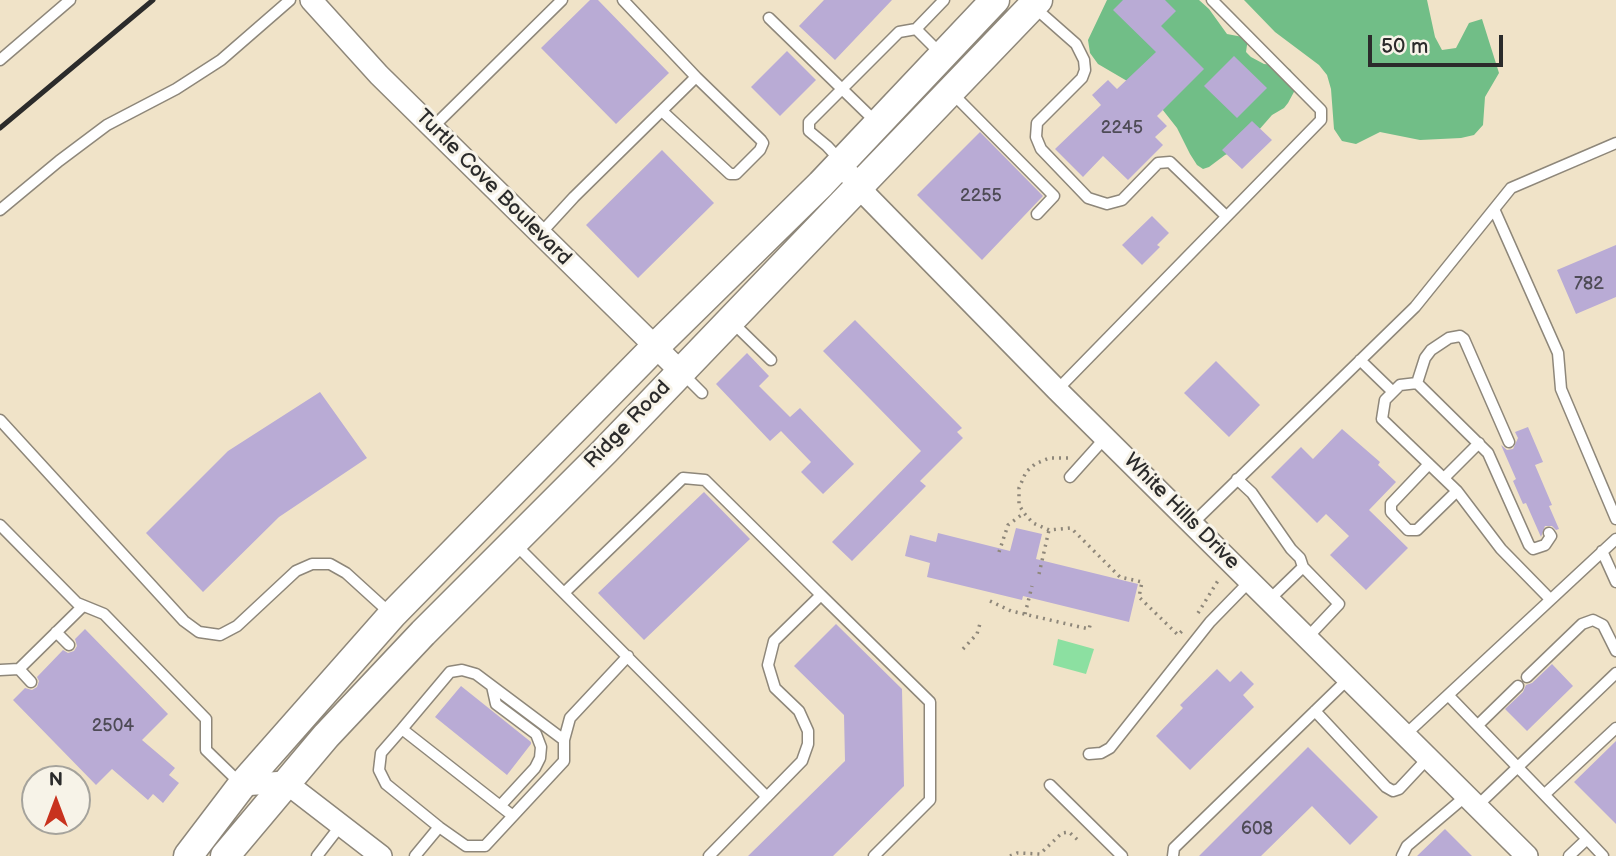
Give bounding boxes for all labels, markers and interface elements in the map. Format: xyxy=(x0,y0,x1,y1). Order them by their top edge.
scale bar xyxy=(1371,21,1506,65)
text: 50 m xyxy=(1381,34,1428,59)
street label: Turtle Cove Boulevard xyxy=(410,105,576,271)
house number: 2245 xyxy=(1101,117,1143,139)
house number: 2255 xyxy=(960,185,1002,207)
house number: 782 xyxy=(1574,273,1604,295)
street label: Ridge Road xyxy=(580,376,676,474)
street label: White Hills Drive xyxy=(1118,449,1244,575)
house number: 2504 xyxy=(92,715,134,737)
north arrow xyxy=(21,765,91,835)
text: N xyxy=(49,769,63,792)
house number: 608 xyxy=(1241,818,1273,840)

